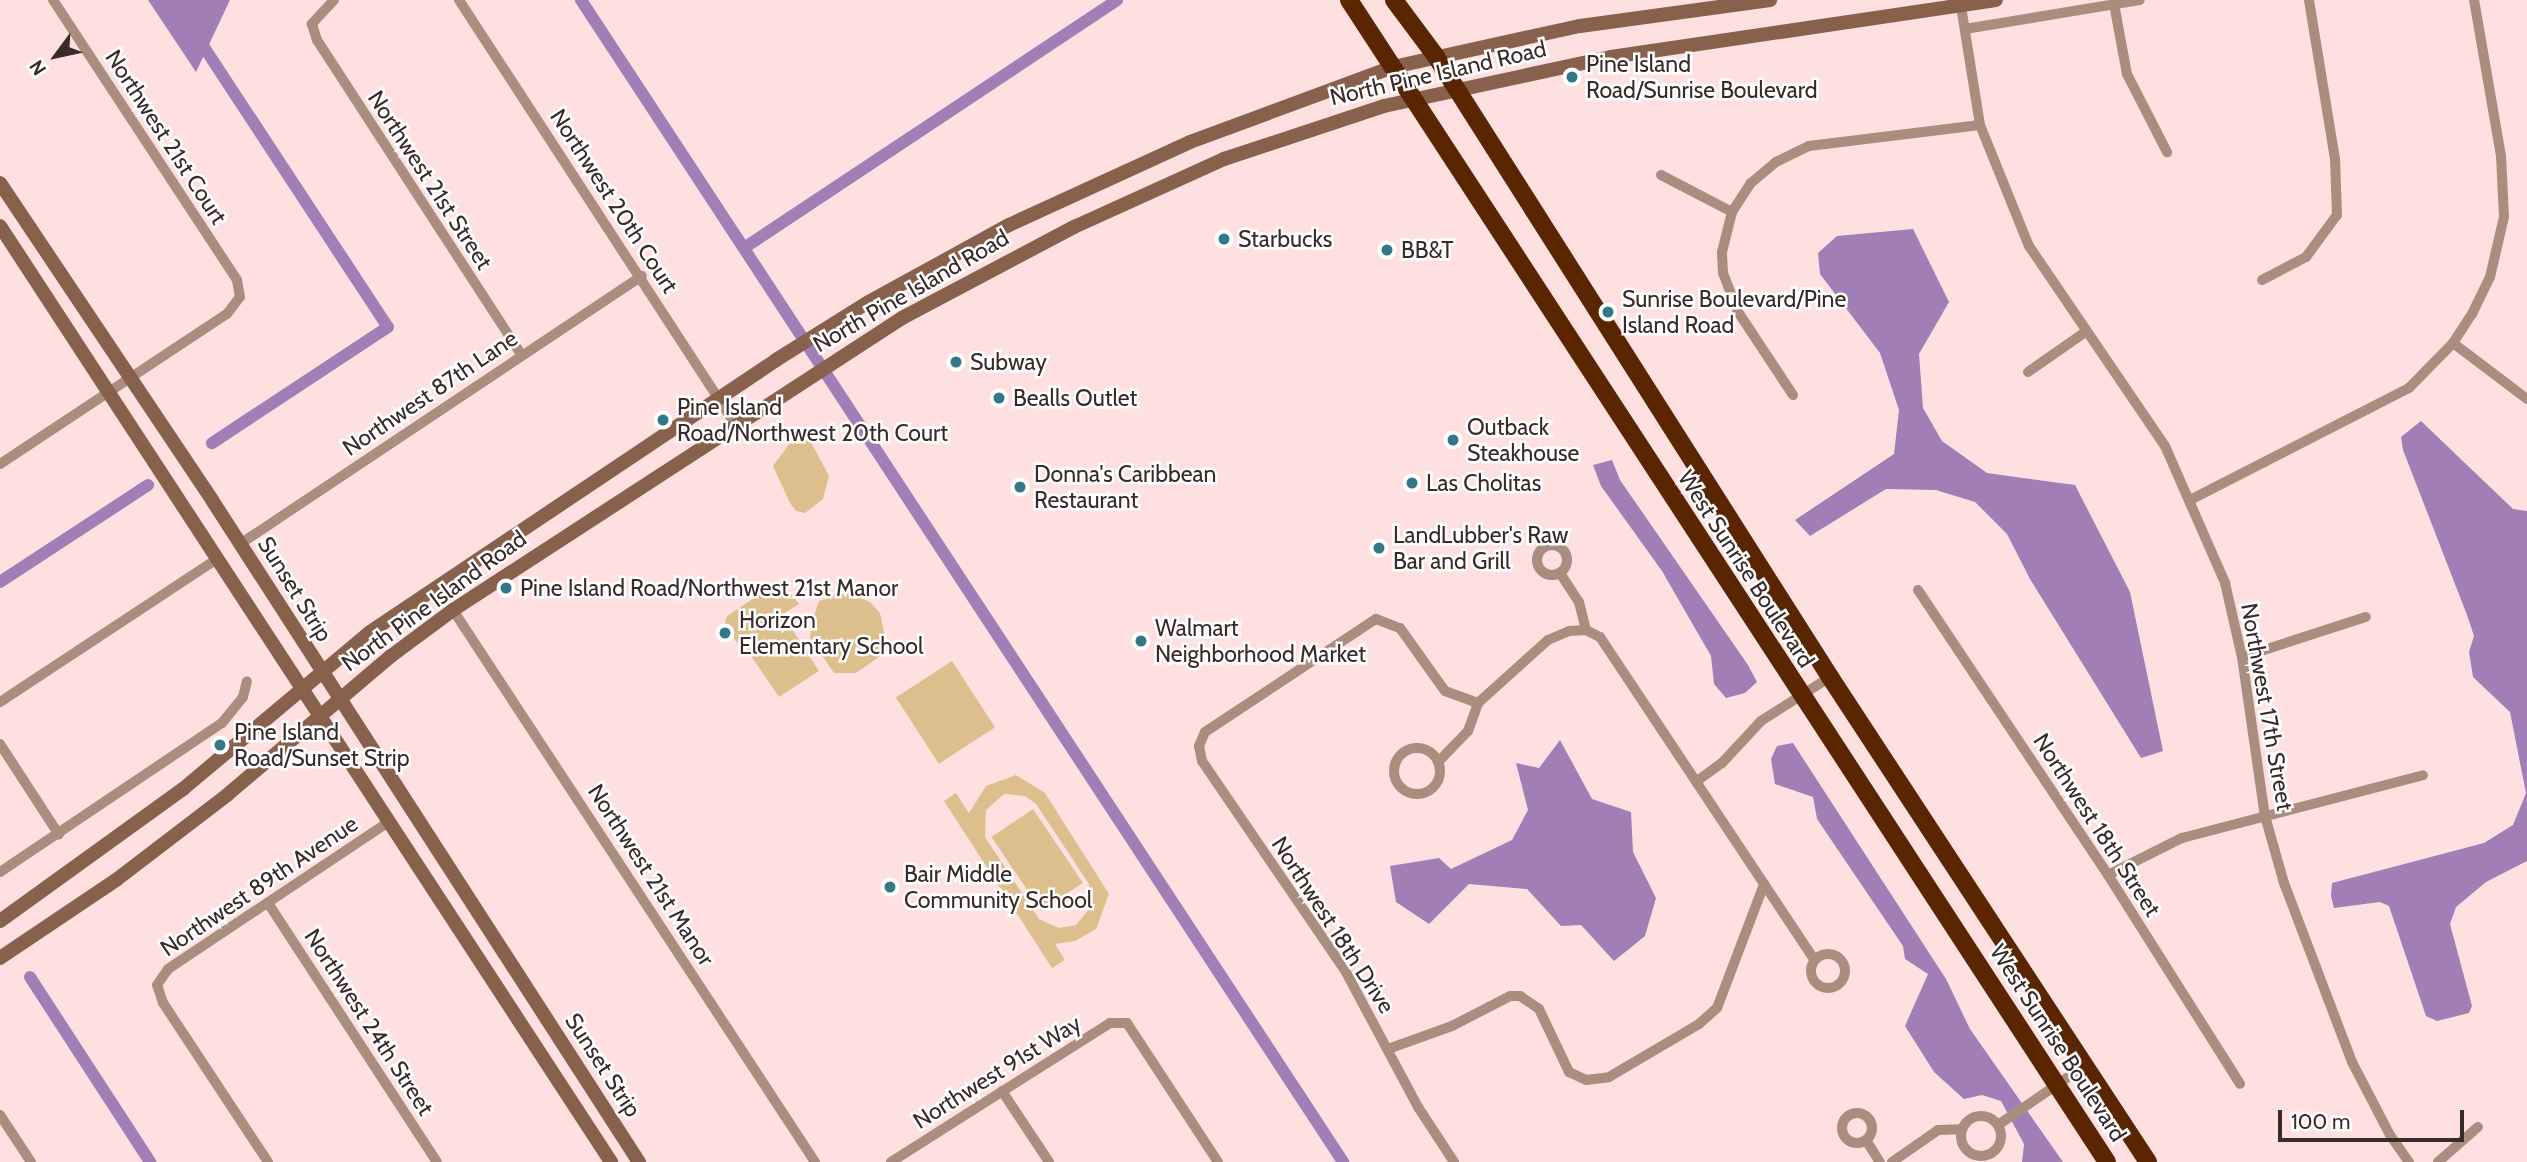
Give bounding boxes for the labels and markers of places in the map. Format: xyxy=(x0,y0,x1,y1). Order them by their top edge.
place label: Pine Island Road/Sunrise Boulevard xyxy=(1586,50,1818,104)
marker: Pine Island Road/Sunrise Boulevard xyxy=(1564,69,1580,85)
place label: Starbucks xyxy=(1238,225,1332,253)
marker: Starbucks xyxy=(1216,231,1232,247)
place label: BB&T xyxy=(1401,236,1454,264)
marker: BB&T xyxy=(1379,242,1395,258)
place label: Sunrise Boulevard/Pine Island Road xyxy=(1622,285,1846,339)
marker: Sunrise Boulevard/Pine Island Road xyxy=(1600,304,1616,320)
place label: Subway xyxy=(970,348,1047,376)
marker: Subway xyxy=(948,354,964,370)
place label: Bealls Outlet xyxy=(1013,384,1137,412)
marker: Bealls Outlet xyxy=(991,390,1007,406)
place label: Pine Island Road/Northwest 20th Court xyxy=(677,393,948,447)
marker: Pine Island Road/Northwest 20th Court xyxy=(655,412,671,428)
place label: Outback Steakhouse xyxy=(1467,413,1579,467)
marker: Outback Steakhouse xyxy=(1445,432,1461,448)
place label: Donna's Caribbean Restaurant xyxy=(1034,460,1216,514)
place label: Las Cholitas xyxy=(1426,469,1541,497)
marker: Las Cholitas xyxy=(1404,475,1420,491)
marker: Donna's Caribbean Restaurant xyxy=(1012,479,1028,495)
place label: LandLubber's Raw Bar and Grill xyxy=(1393,521,1568,575)
marker: LandLubber's Raw Bar and Grill xyxy=(1371,540,1387,556)
place label: Pine Island Road/Northwest 21st Manor xyxy=(520,574,898,602)
marker: Pine Island Road/Northwest 21st Manor xyxy=(498,580,514,596)
place label: Horizon Elementary School xyxy=(739,606,923,660)
place label: Walmart Neighborhood Market xyxy=(1155,614,1366,668)
marker: Horizon Elementary School xyxy=(717,625,733,641)
marker: Walmart Neighborhood Market xyxy=(1133,633,1149,649)
place label: Pine Island Road/Sunset Strip xyxy=(234,718,410,772)
marker: Pine Island Road/Sunset Strip xyxy=(212,737,228,753)
place label: Bair Middle Community School xyxy=(904,860,1092,914)
marker: Bair Middle Community School xyxy=(882,879,898,895)

